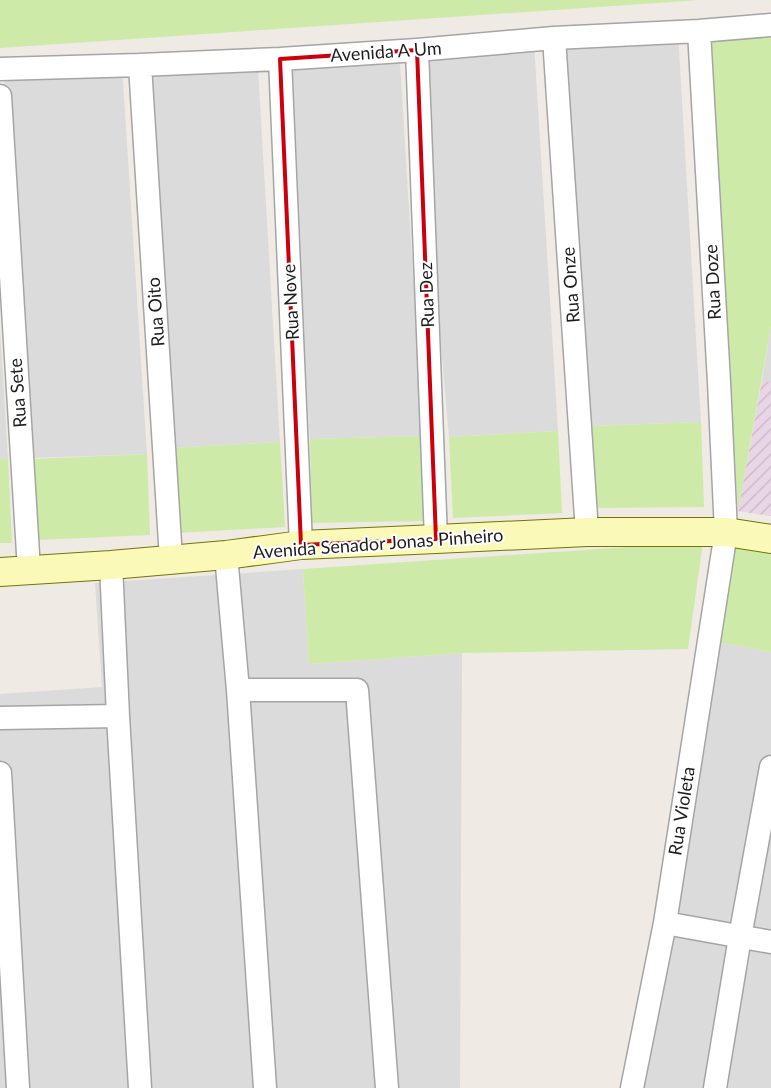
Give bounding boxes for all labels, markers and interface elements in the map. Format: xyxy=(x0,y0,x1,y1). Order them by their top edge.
street label: Avenida A Um xyxy=(330,36,442,66)
street label: Rua Doze xyxy=(699,244,725,320)
street label: Rua Onze xyxy=(556,246,584,324)
street label: Rua Dez xyxy=(414,262,438,328)
street label: Rua Nove xyxy=(277,263,303,341)
street label: Rua Oito xyxy=(142,277,168,348)
street label: Rua Sete xyxy=(4,358,30,429)
street label: Avenida Senador Jonas Pinheiro xyxy=(252,523,504,563)
street label: Rua Violeta xyxy=(663,765,699,857)

